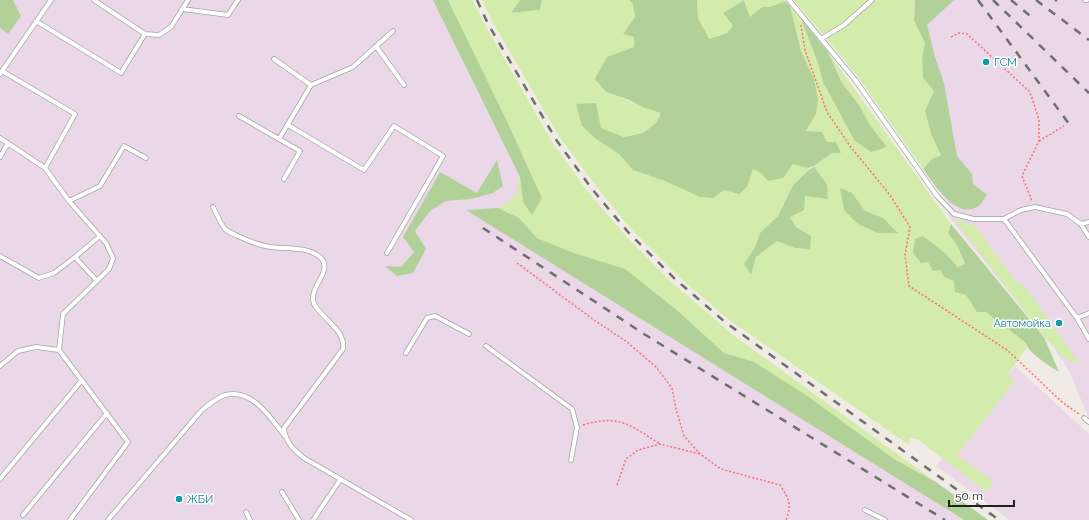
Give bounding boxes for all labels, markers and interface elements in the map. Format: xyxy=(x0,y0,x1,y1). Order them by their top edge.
place label: ГСМ xyxy=(994,56,1017,69)
marker: ГСМ xyxy=(981,57,991,67)
place label: Автомойка xyxy=(993,317,1051,330)
marker: Автомойка xyxy=(1054,318,1064,328)
scale bar xyxy=(949,482,1014,508)
text: 50 m xyxy=(955,489,983,503)
place label: ЖБИ xyxy=(187,493,213,506)
marker: ЖБИ xyxy=(174,494,184,504)

